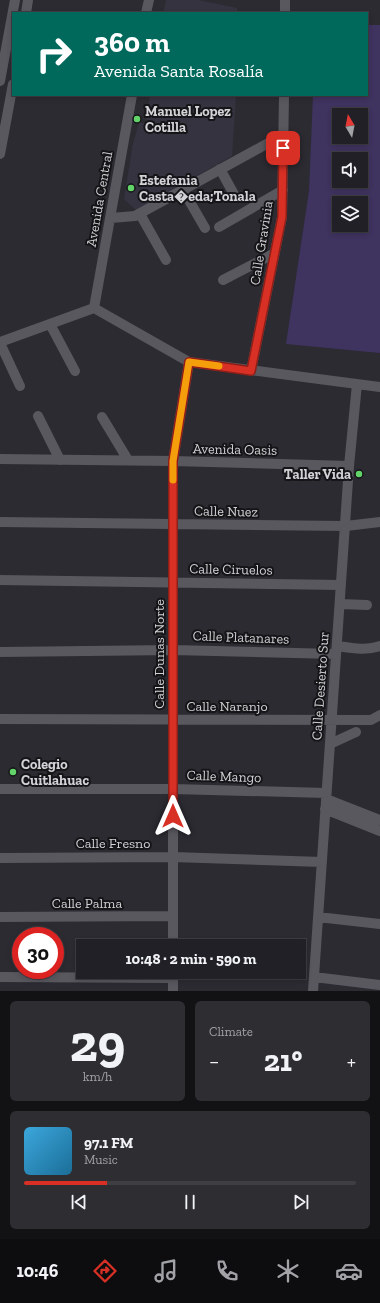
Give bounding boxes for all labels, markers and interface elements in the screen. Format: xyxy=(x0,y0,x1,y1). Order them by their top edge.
text: 360 m xyxy=(94,26,170,59)
icon: right xyxy=(28,28,80,80)
text: Avenida Santa Rosalía xyxy=(94,60,263,82)
place label: Manuel Lopez Cotilla xyxy=(145,103,231,136)
north arrow xyxy=(332,108,368,144)
map controls xyxy=(332,108,368,232)
marker: Manuel Lopez Cotilla xyxy=(132,114,142,124)
pin xyxy=(266,131,300,165)
icon: arrive xyxy=(272,137,294,159)
street label: Avenida Central xyxy=(83,150,116,248)
button: sound xyxy=(332,152,368,188)
place label: Estefania Casta�eda;Tonala xyxy=(139,172,256,205)
marker: Estefania Casta�eda;Tonala xyxy=(126,183,136,193)
button: layers xyxy=(332,196,368,232)
street label: Calle Gravinia xyxy=(246,200,277,286)
street label: Avenida Oasis xyxy=(193,440,277,459)
place label: Taller Vida xyxy=(284,466,351,483)
marker: Taller Vida xyxy=(354,469,364,479)
street label: Calle Nuez xyxy=(194,502,259,521)
street label: Calle Ciruelos xyxy=(189,560,273,579)
street label: Calle Dunas Norte xyxy=(151,599,168,709)
street label: Calle Platanares xyxy=(192,627,290,648)
street label: Calle Desierto Sur xyxy=(308,631,333,741)
street label: Calle Naranjo xyxy=(186,698,268,715)
place label: Colegio Cuitlahuac xyxy=(21,756,89,789)
marker: Colegio Cuitlahuac xyxy=(8,767,18,777)
street label: Calle Mango xyxy=(186,767,262,786)
position arrow xyxy=(152,795,194,837)
street label: Calle Fresno xyxy=(76,835,150,852)
street label: Calle Palma xyxy=(52,895,122,912)
speed limit sign: 30 xyxy=(12,927,64,979)
text: 10:48 · 2 min · 590 m xyxy=(126,950,257,968)
text: 29 xyxy=(70,1012,125,1074)
text: Climate xyxy=(209,1024,253,1039)
text: 21° xyxy=(264,1043,302,1079)
text: − xyxy=(209,1048,219,1075)
text: + xyxy=(347,1048,356,1075)
text: km/h xyxy=(83,1069,112,1084)
text: 97.1 FM xyxy=(84,1134,133,1152)
text: Music xyxy=(84,1152,118,1167)
icon: previous xyxy=(68,1191,90,1213)
icon: pause xyxy=(179,1191,201,1213)
icon: next xyxy=(290,1191,312,1213)
icon: directions xyxy=(91,1257,119,1285)
icon: music xyxy=(152,1257,180,1285)
icon: phone xyxy=(213,1257,241,1285)
icon: climate xyxy=(274,1257,302,1285)
icon: car xyxy=(335,1257,363,1285)
text: 10:46 xyxy=(16,1260,59,1282)

